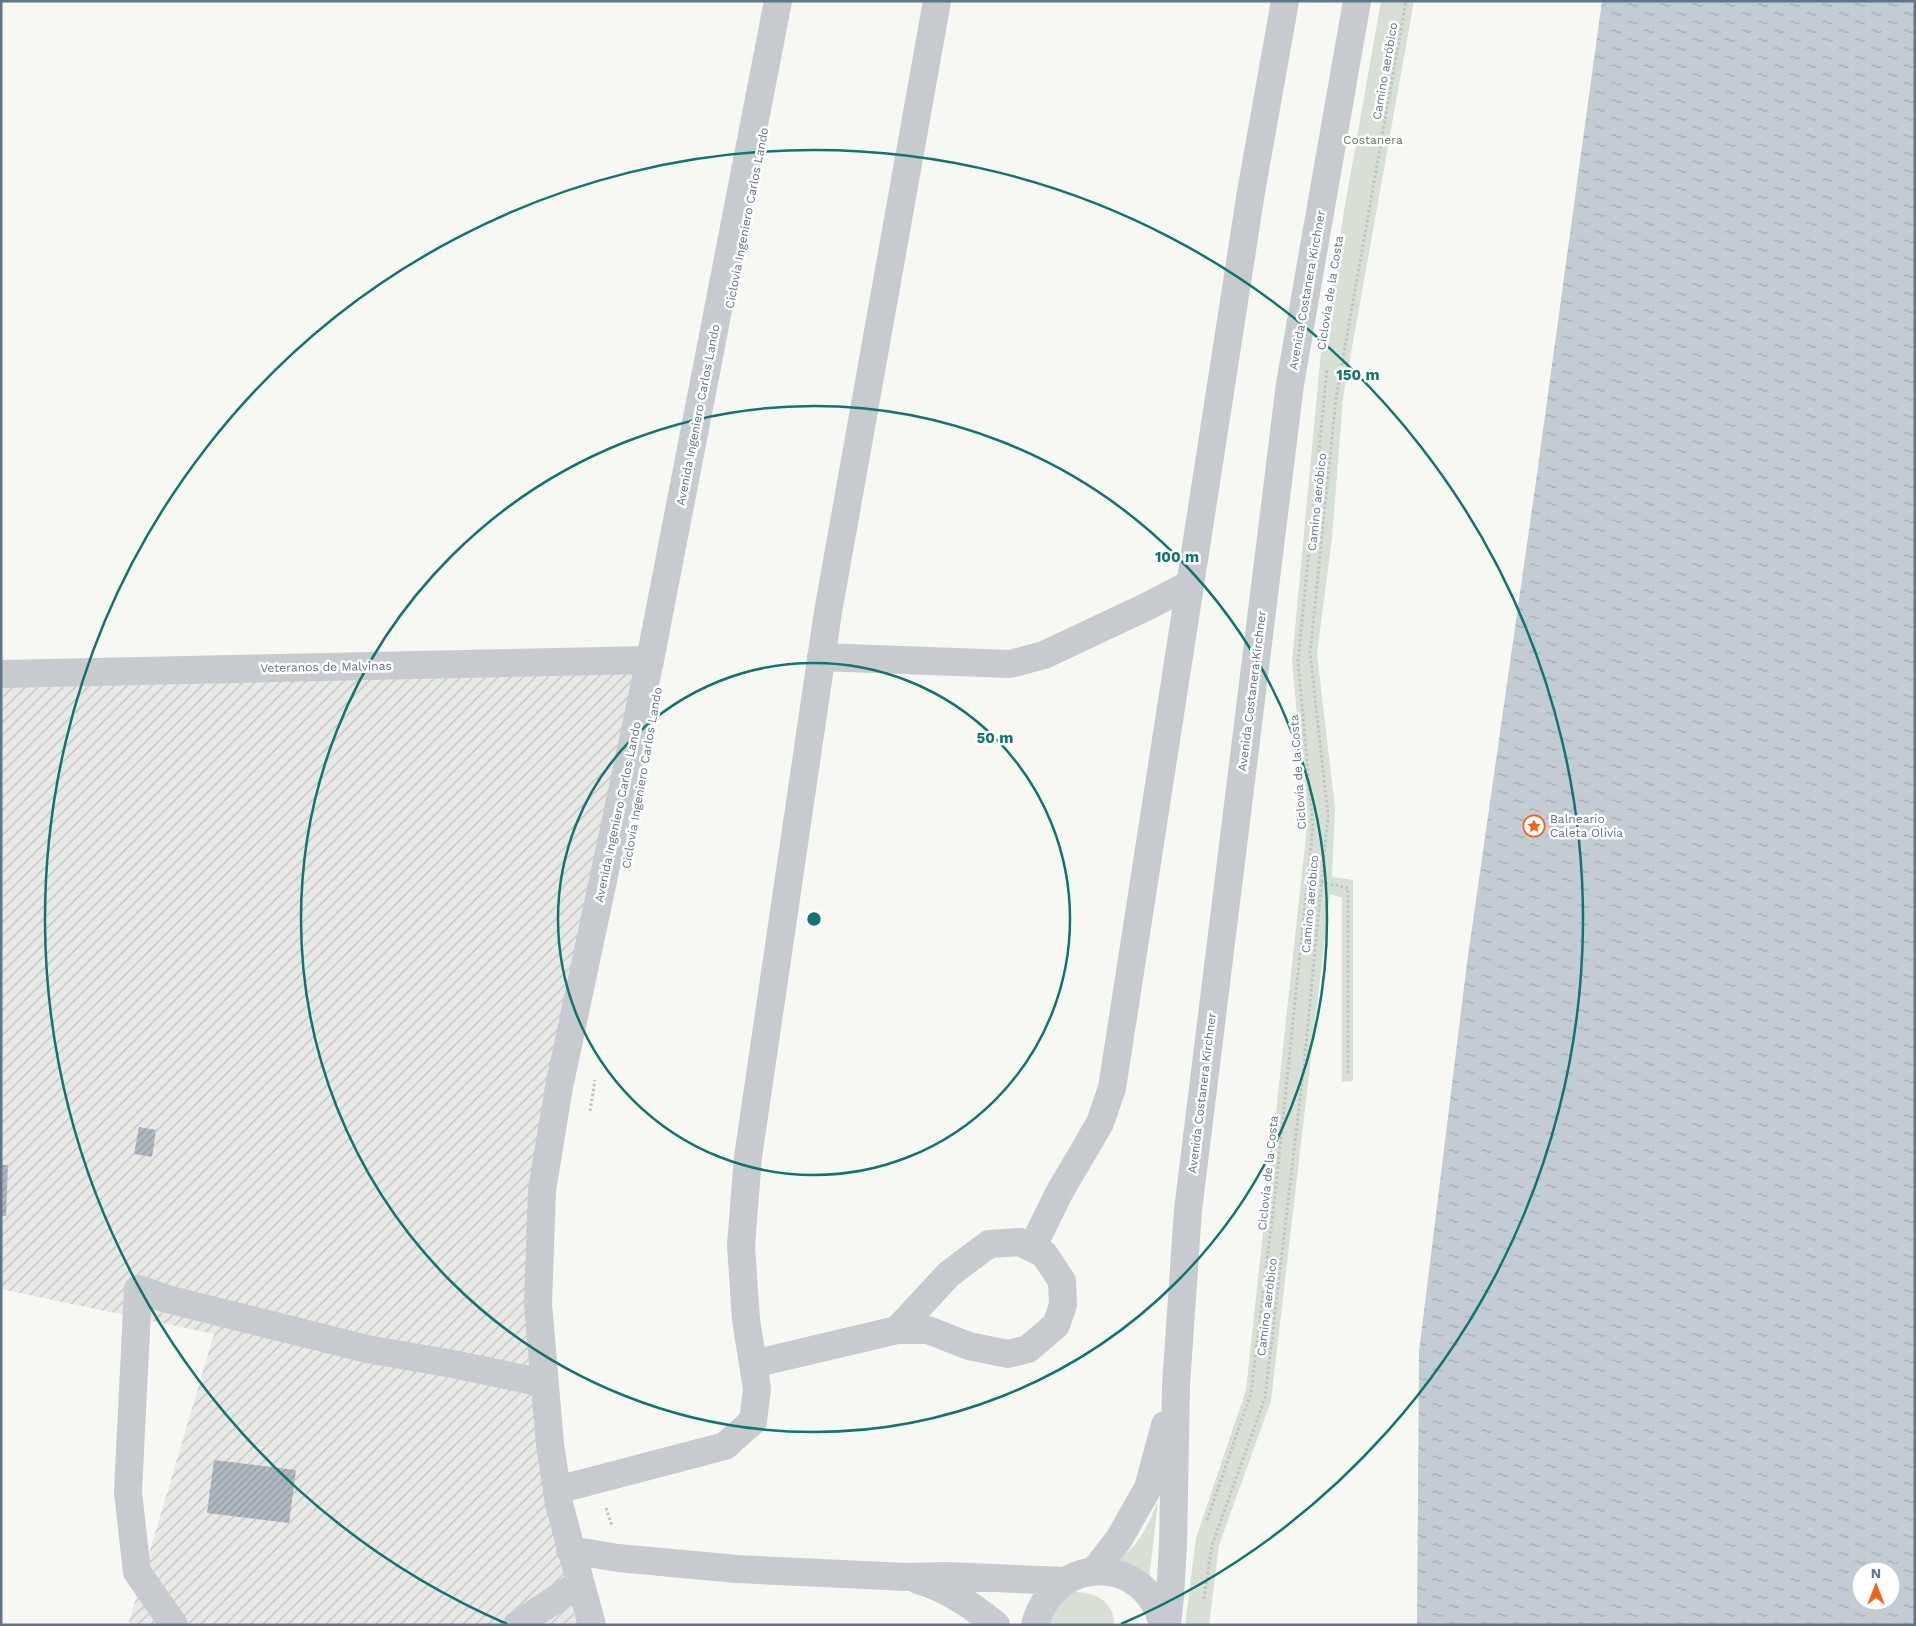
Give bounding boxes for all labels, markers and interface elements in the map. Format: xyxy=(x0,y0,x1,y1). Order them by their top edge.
street label: Camino aeróbico xyxy=(1370,21,1400,121)
street label: Ciclovía Ingeniero Carlos Lando xyxy=(723,126,771,310)
park label: Costanera xyxy=(1343,133,1403,147)
street label: Avenida Costanera Kirchner xyxy=(1286,209,1328,371)
street label: Ciclovía de la Costa xyxy=(1314,235,1346,351)
street label: Avenida Ingeniero Carlos Lando xyxy=(674,323,722,507)
text: 150 m xyxy=(1336,366,1380,384)
street label: Camino aeróbico xyxy=(1305,452,1329,552)
text: 100 m xyxy=(1155,548,1199,566)
street label: Avenida Costanera Kirchner xyxy=(1235,610,1269,772)
street label: Veteranos de Malvinas xyxy=(260,659,392,675)
street label: Ciclovía Ingeniero Carlos Lando xyxy=(619,686,665,870)
street label: Ciclovía de la Costa xyxy=(1287,714,1309,830)
street label: Avenida Ingeniero Carlos Lando xyxy=(592,720,644,904)
text: 50 m xyxy=(977,729,1013,747)
place label: Balneario Caleta Olivia xyxy=(1550,812,1623,840)
place icon: Balneario Caleta Olivia xyxy=(1522,814,1546,838)
street label: Camino aeróbico xyxy=(1299,854,1321,954)
centre of rings xyxy=(805,910,823,928)
street label: Avenida Costanera Kirchner xyxy=(1185,1012,1219,1174)
street label: Ciclovía de la Costa xyxy=(1255,1115,1281,1231)
street label: Camino aeróbico xyxy=(1254,1257,1280,1357)
north arrow xyxy=(1851,1561,1901,1611)
text: N xyxy=(1871,1565,1881,1581)

